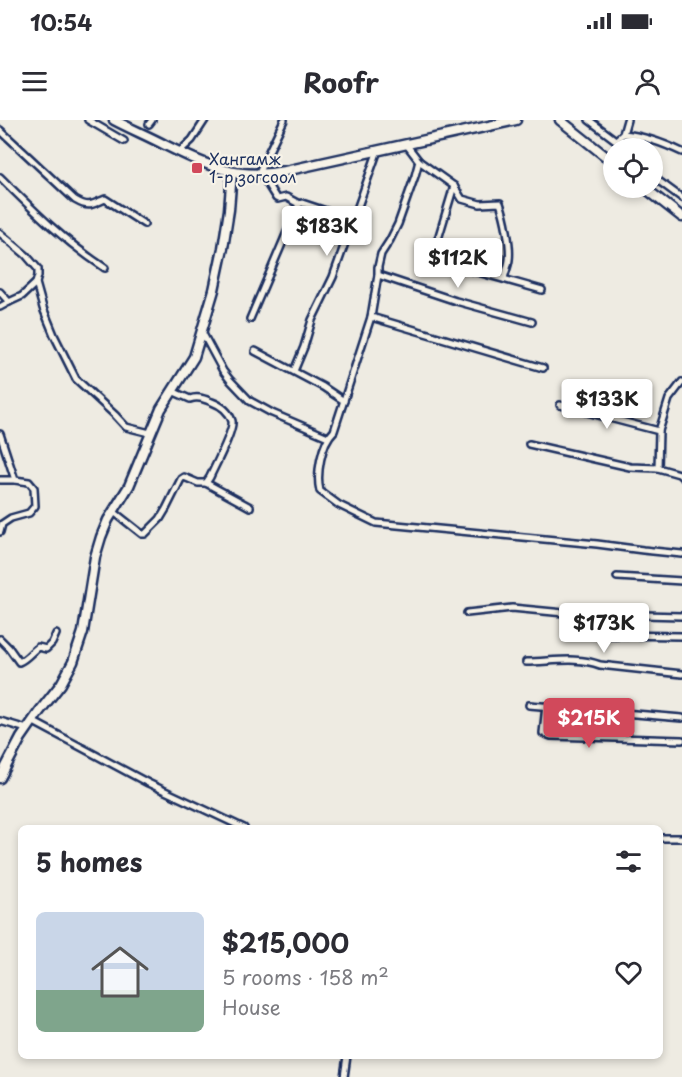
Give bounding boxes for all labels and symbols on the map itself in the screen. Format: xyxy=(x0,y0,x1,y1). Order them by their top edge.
place label: Хангамж 1-р зогсоол xyxy=(209,146,296,188)
marker: Хангамж 1-р зогсоол xyxy=(190,161,204,175)
pin: $183K xyxy=(285,206,369,257)
pin: $112K xyxy=(416,238,500,289)
pin: $133K xyxy=(565,379,649,430)
pin: $173K xyxy=(562,603,646,654)
pin: $215K xyxy=(547,698,631,749)

